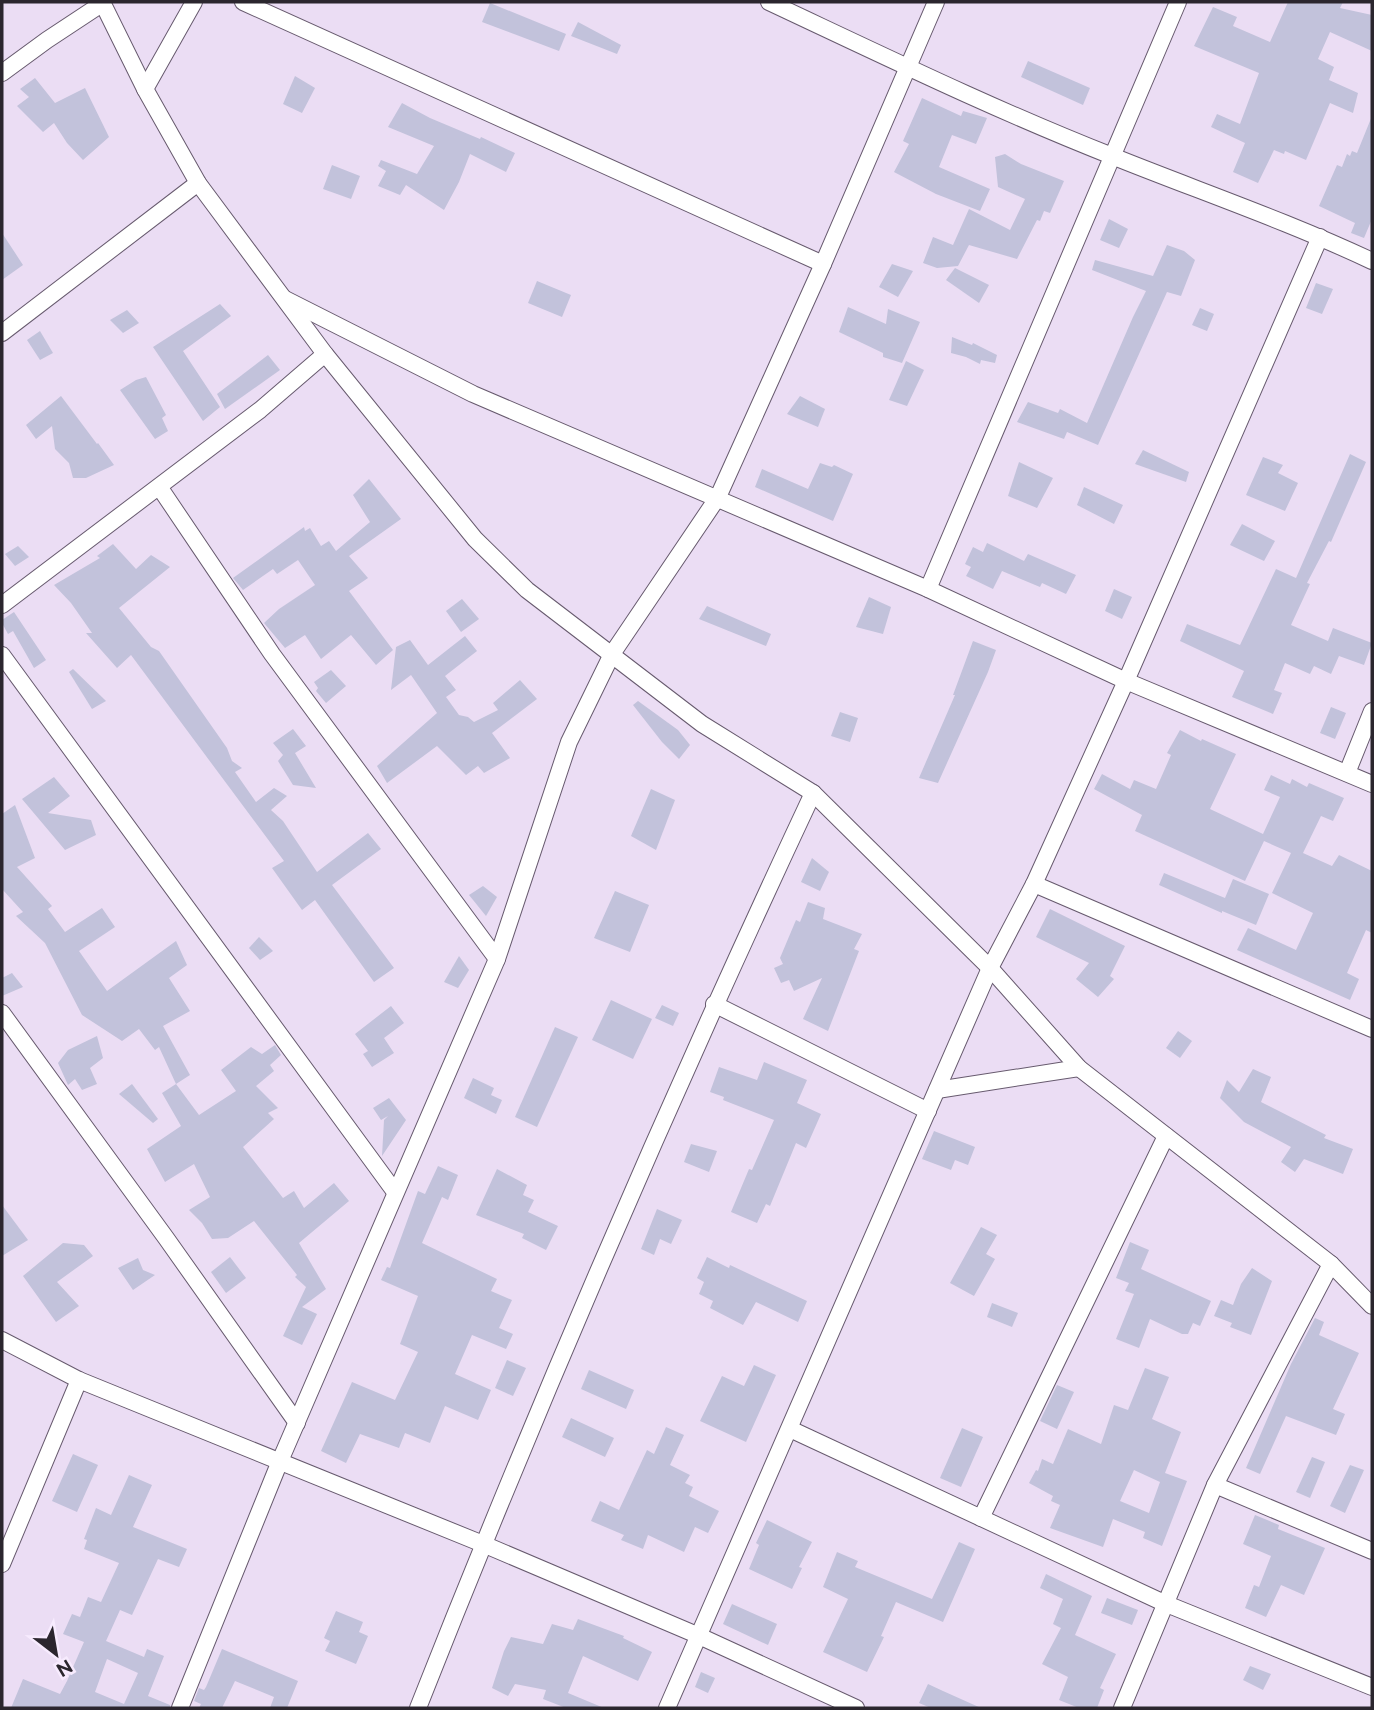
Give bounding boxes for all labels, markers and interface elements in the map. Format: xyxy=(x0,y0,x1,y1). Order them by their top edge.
north arrow xyxy=(21,1619,91,1689)
text: N xyxy=(53,1655,77,1682)

